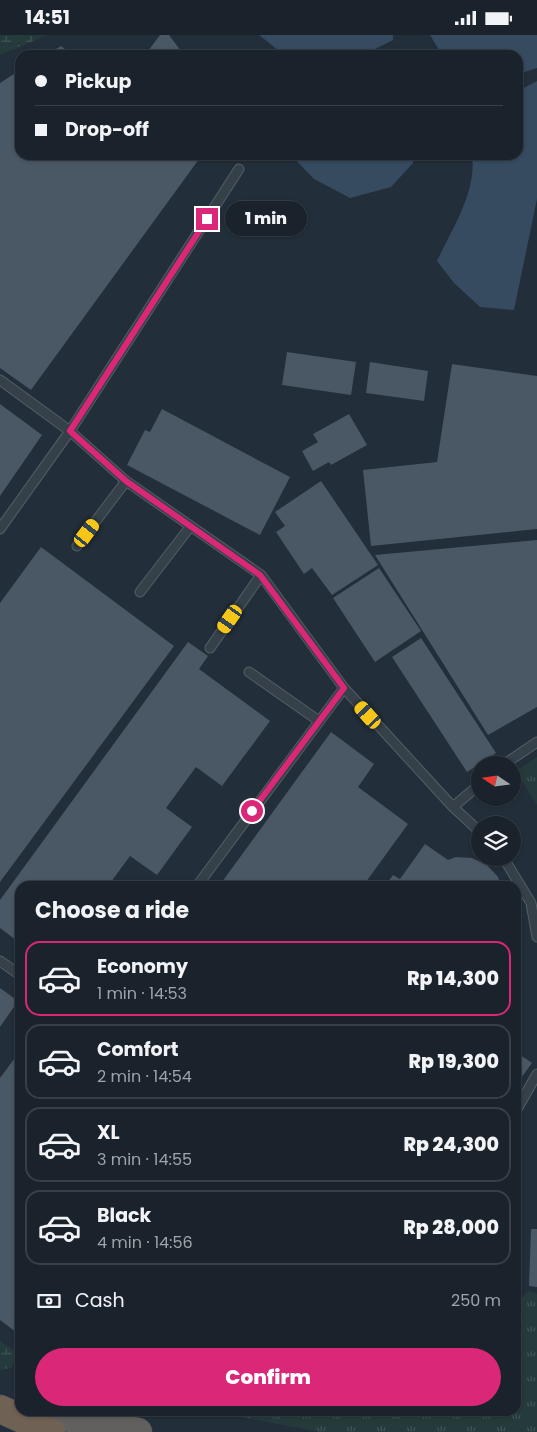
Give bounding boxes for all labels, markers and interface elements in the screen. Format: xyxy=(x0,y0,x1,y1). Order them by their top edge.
text: 14:51 xyxy=(25,4,70,31)
text: Pickup xyxy=(65,68,131,95)
text: Drop-off xyxy=(65,116,149,143)
callout: 1 min xyxy=(224,201,307,237)
text: 1 min xyxy=(245,207,287,230)
route end xyxy=(196,208,218,230)
car xyxy=(71,517,102,549)
car xyxy=(215,602,244,636)
car xyxy=(352,699,383,731)
north arrow xyxy=(471,756,521,806)
map controls xyxy=(471,756,521,866)
route start xyxy=(241,800,263,822)
button: layers xyxy=(471,816,521,866)
text: Choose a ride xyxy=(35,895,189,926)
text: Economy xyxy=(97,953,188,980)
icon: car xyxy=(37,956,82,1001)
text: Rp 14,300 xyxy=(407,965,499,992)
text: 1 min · 14:53 xyxy=(97,982,187,1005)
text: Comfort xyxy=(97,1036,179,1063)
icon: car xyxy=(37,1039,82,1084)
text: Rp 19,300 xyxy=(409,1048,499,1075)
text: 2 min · 14:54 xyxy=(97,1065,192,1088)
text: XL xyxy=(97,1119,120,1146)
icon: car xyxy=(37,1122,82,1167)
text: Rp 24,300 xyxy=(403,1131,499,1158)
text: 3 min · 14:55 xyxy=(97,1148,192,1171)
text: Black xyxy=(97,1202,151,1229)
icon: car xyxy=(37,1205,82,1250)
text: Rp 28,000 xyxy=(403,1214,499,1241)
text: 4 min · 14:56 xyxy=(97,1231,193,1254)
icon: cash xyxy=(35,1287,63,1315)
text: Cash xyxy=(75,1287,125,1314)
text: 250 m xyxy=(451,1289,501,1312)
button: Confirm xyxy=(35,1348,501,1406)

